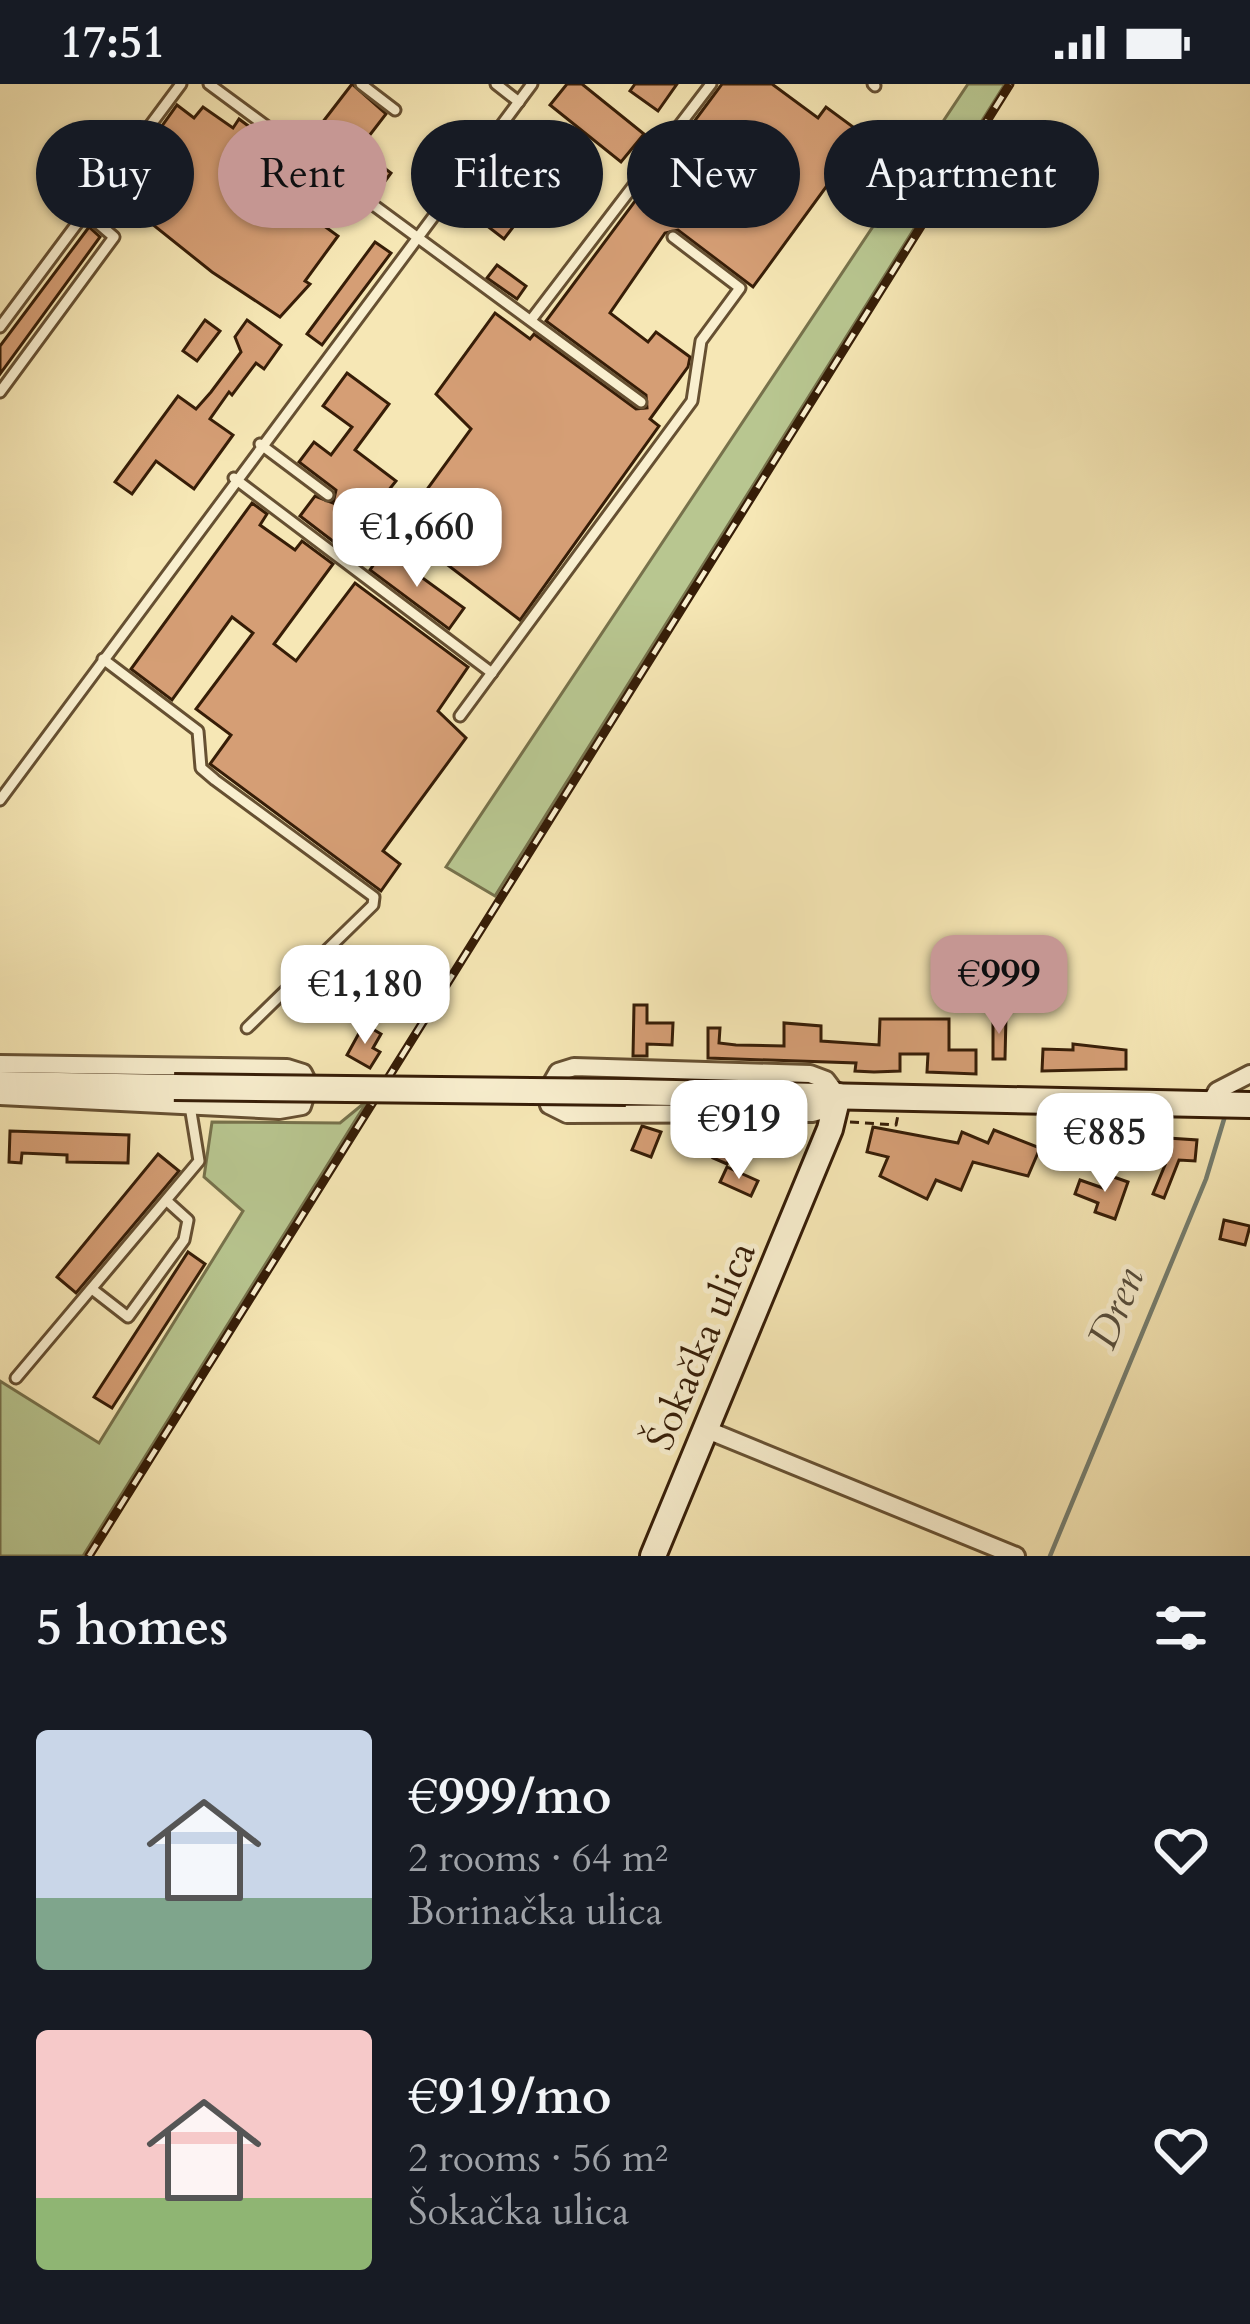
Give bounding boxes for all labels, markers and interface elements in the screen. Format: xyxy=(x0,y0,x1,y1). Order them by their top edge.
text: 17:51 xyxy=(60,12,165,73)
chip: Buy xyxy=(36,120,194,228)
chip: Rent xyxy=(218,120,387,228)
chip: Filters xyxy=(411,120,603,228)
chip: New xyxy=(627,120,800,228)
chip: Apartment xyxy=(824,120,1099,228)
pin: €1,660 xyxy=(319,488,515,590)
text: €1,660 xyxy=(360,500,474,553)
pin: €999 xyxy=(928,935,1070,1037)
pin: €1,180 xyxy=(267,945,463,1047)
text: €999 xyxy=(957,947,1041,1000)
text: €1,180 xyxy=(308,957,422,1010)
pin: €919 xyxy=(668,1080,810,1182)
text: €919 xyxy=(697,1092,781,1145)
pin: €885 xyxy=(1034,1093,1176,1195)
text: €885 xyxy=(1063,1105,1147,1158)
street label: Šokačka ulica xyxy=(633,1234,769,1458)
water label: Dren xyxy=(1074,1258,1158,1357)
text: 5 homes xyxy=(36,1593,228,1663)
icon: filters xyxy=(1148,1595,1214,1661)
text: €999/mo xyxy=(408,1762,611,1832)
icon: home xyxy=(132,1778,276,1922)
icon: heart xyxy=(1148,1817,1214,1883)
text: 2 rooms · 64 m² xyxy=(408,1832,668,1885)
text: Borinačka ulica xyxy=(408,1885,663,1938)
text: €919/mo xyxy=(408,2062,611,2132)
icon: home xyxy=(132,2078,276,2222)
icon: heart xyxy=(1148,2117,1214,2183)
text: 2 rooms · 56 m² xyxy=(408,2132,668,2185)
text: Šokačka ulica xyxy=(408,2185,629,2238)

